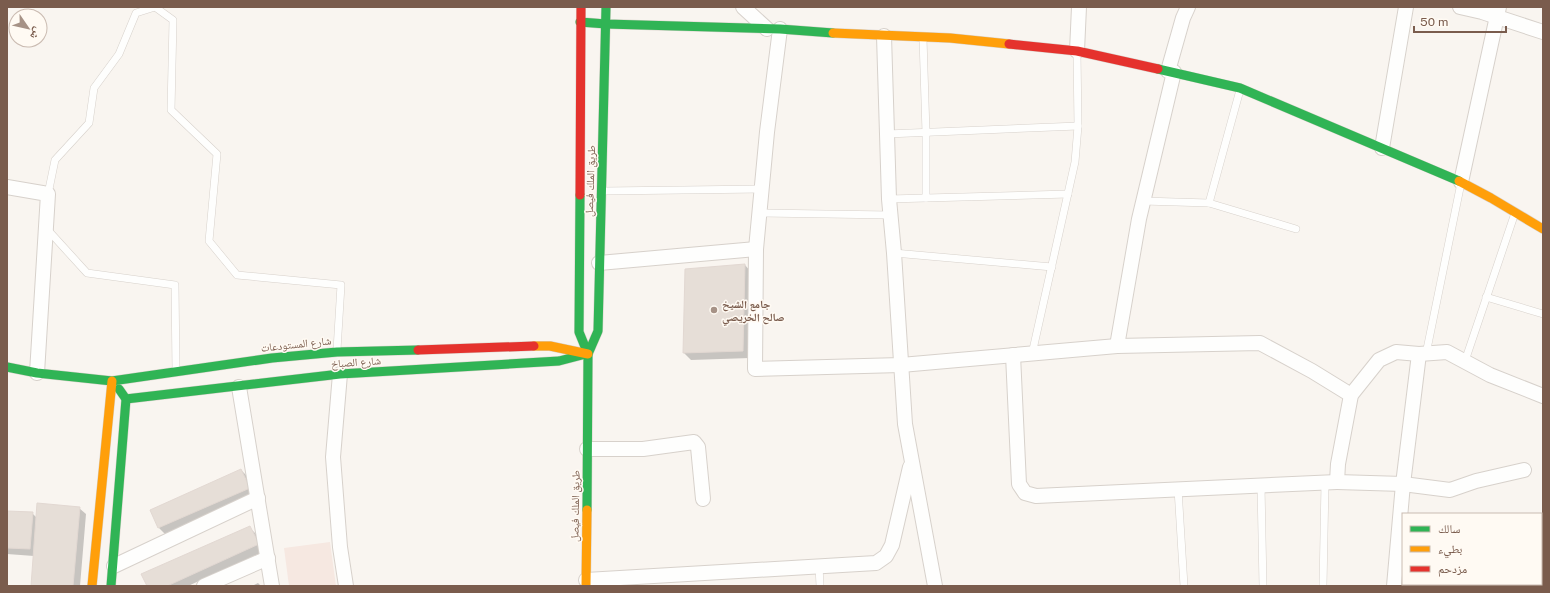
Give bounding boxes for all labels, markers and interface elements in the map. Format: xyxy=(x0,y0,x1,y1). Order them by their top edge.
north arrow xyxy=(8,8,48,48)
scale bar xyxy=(1414,8,1506,34)
text: 50 m xyxy=(1420,15,1448,29)
text: ش xyxy=(26,24,45,42)
street label: طريق الملك فيصل xyxy=(583,145,598,217)
place label: جامع الشيخ صالح الخريصي xyxy=(722,298,785,326)
marker: جامع الشيخ صالح الخريصي xyxy=(709,305,719,315)
street label: شارع المستودعات xyxy=(260,334,332,355)
street label: شارع الصباخ xyxy=(331,354,381,371)
street label: طريق الملك فيصل xyxy=(568,470,583,542)
legend xyxy=(1402,513,1542,585)
text: سالك xyxy=(1438,522,1460,536)
text: بطيء xyxy=(1438,542,1462,559)
text: مزدحم xyxy=(1438,562,1467,577)

